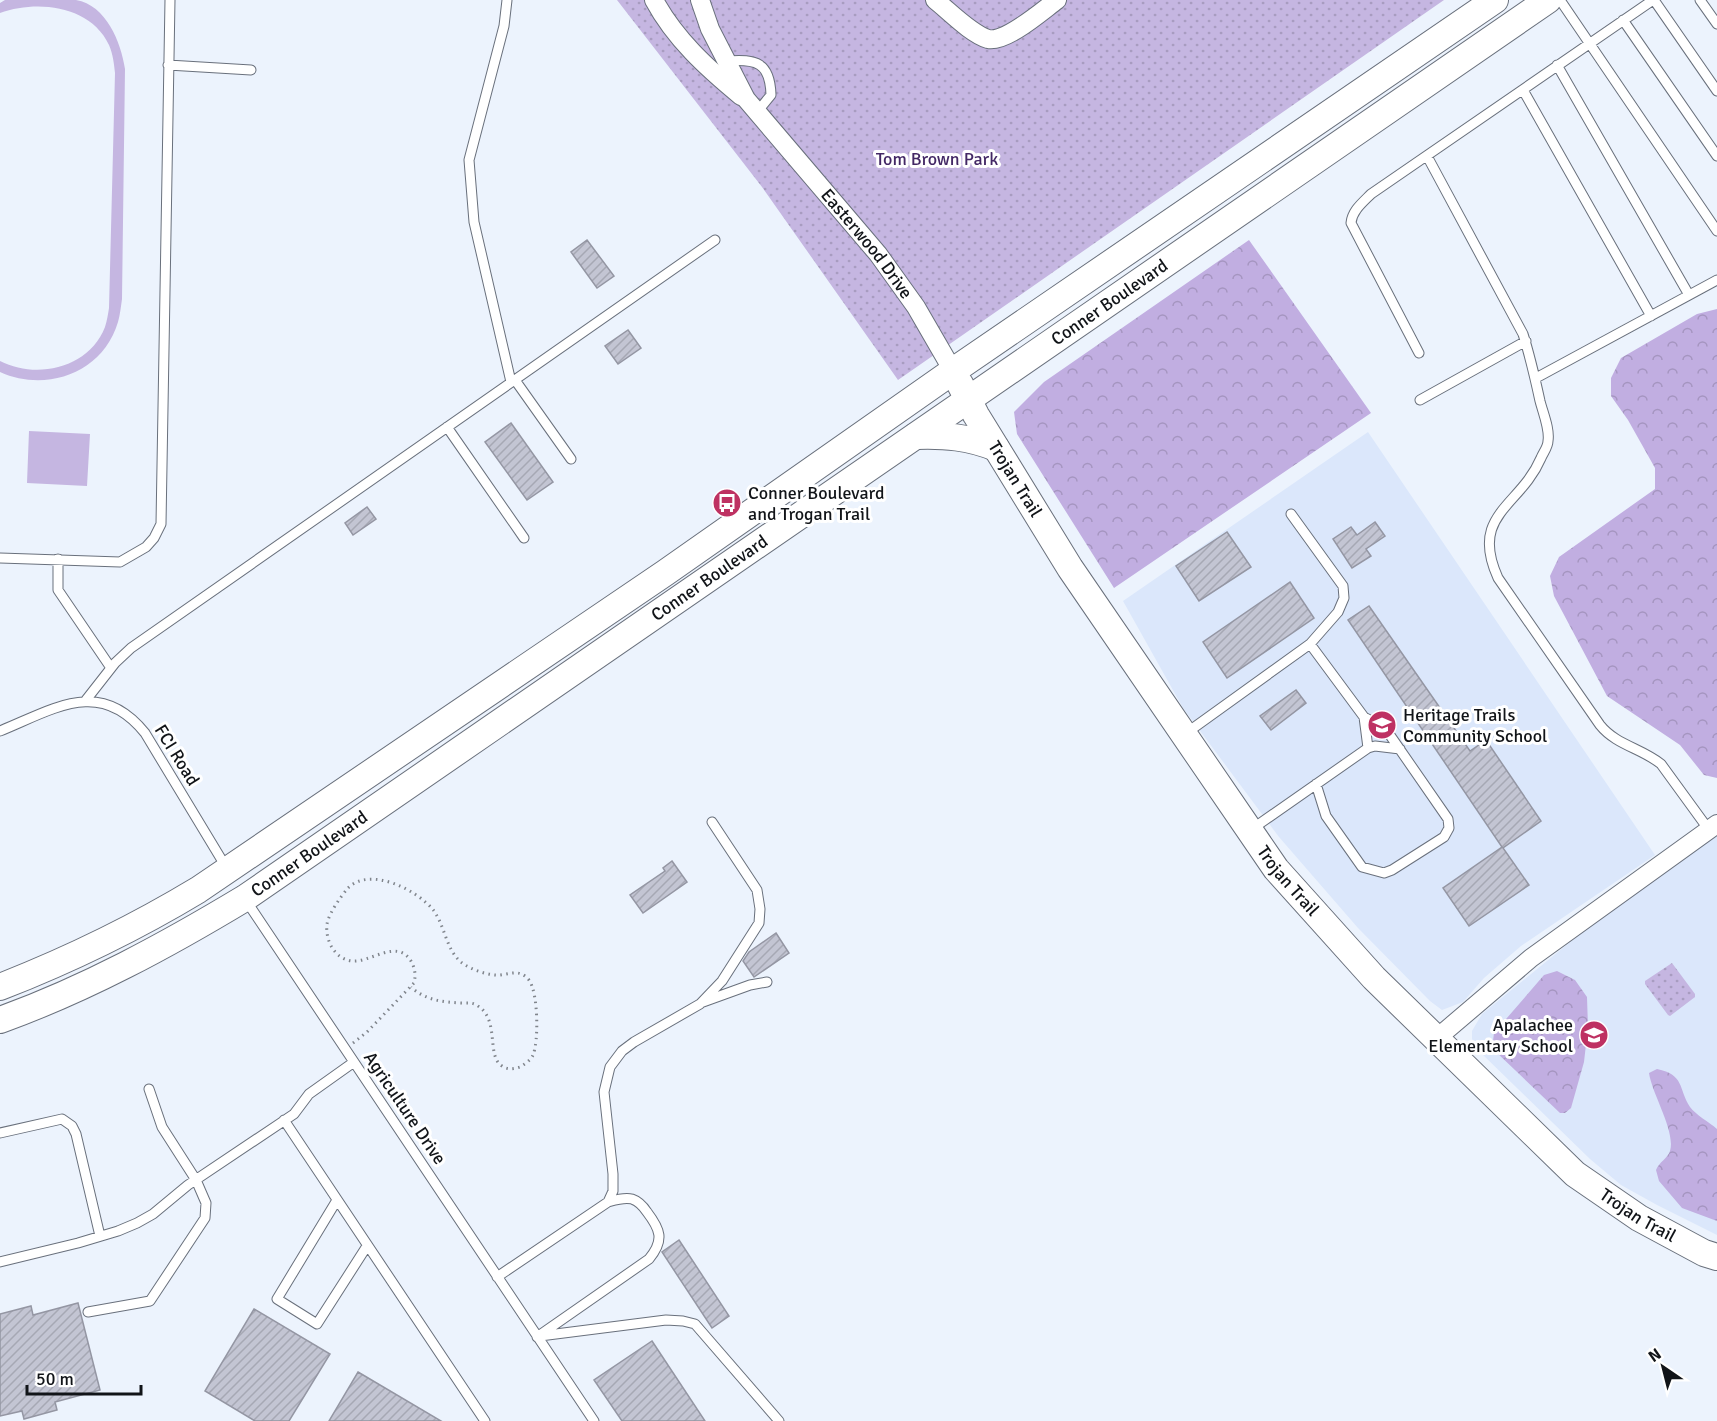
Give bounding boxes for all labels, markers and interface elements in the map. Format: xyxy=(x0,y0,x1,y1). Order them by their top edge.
park label: Tom Brown Park xyxy=(876,148,998,170)
street label: Easterwood Drive xyxy=(816,184,917,303)
street label: Conner Boulevard xyxy=(1047,254,1172,350)
street label: Trojan Trail xyxy=(984,437,1047,521)
place label: Conner Boulevard and Trogan Trail xyxy=(748,482,885,525)
bus stop icon: Conner Boulevard and Trogan Trail xyxy=(711,487,743,519)
street label: Conner Boulevard xyxy=(647,530,772,626)
place label: Heritage Trails Community School xyxy=(1403,704,1547,747)
school or university icon: Heritage Trails Community School xyxy=(1366,709,1398,741)
street label: FCI Road xyxy=(150,720,204,790)
street label: Conner Boulevard xyxy=(247,806,372,902)
street label: Trojan Trail xyxy=(1252,841,1324,921)
place label: Apalachee Elementary School xyxy=(1428,1014,1573,1057)
school or university icon: Apalachee Elementary School xyxy=(1578,1019,1610,1051)
street label: Agriculture Drive xyxy=(359,1047,451,1169)
street label: Trojan Trail xyxy=(1596,1183,1680,1247)
north arrow xyxy=(1633,1337,1693,1397)
text: N xyxy=(1645,1344,1665,1367)
scale bar xyxy=(27,1358,141,1396)
text: 50 m xyxy=(36,1368,74,1390)

